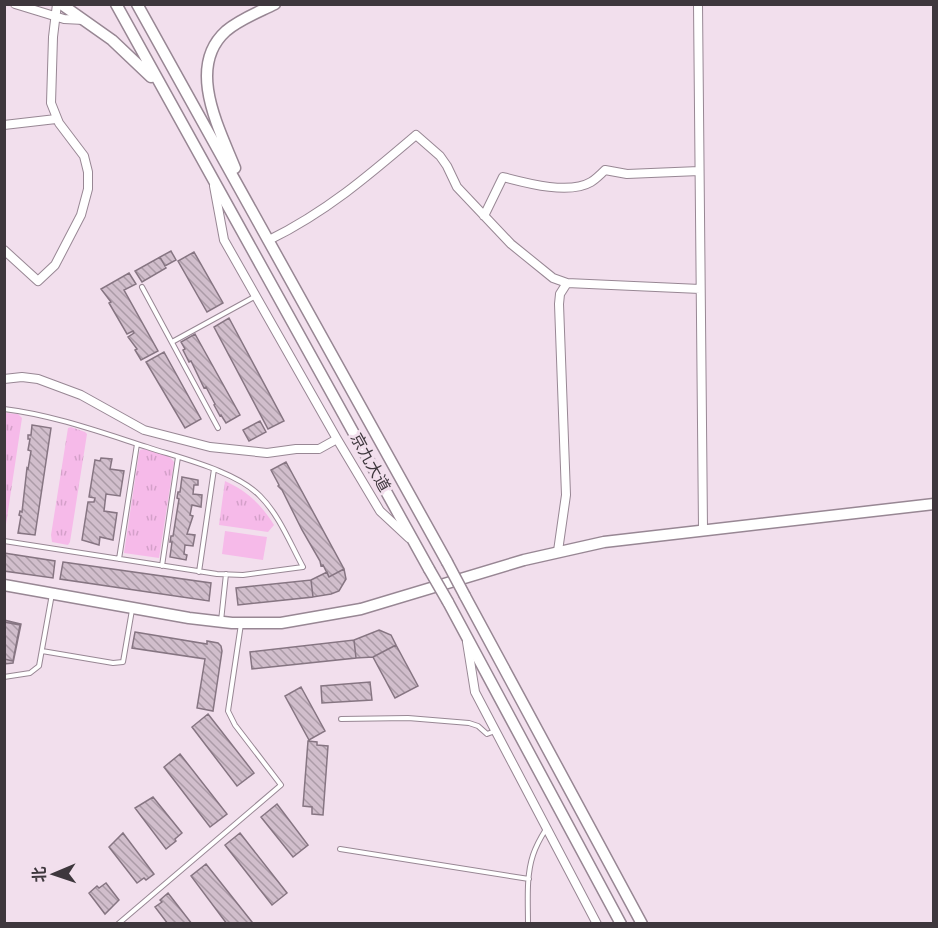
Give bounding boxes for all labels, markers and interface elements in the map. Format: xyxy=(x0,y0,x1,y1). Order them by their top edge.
street label: 京九大道 xyxy=(348,430,394,494)
north arrow xyxy=(24,844,84,904)
text: 北 xyxy=(31,866,48,883)

